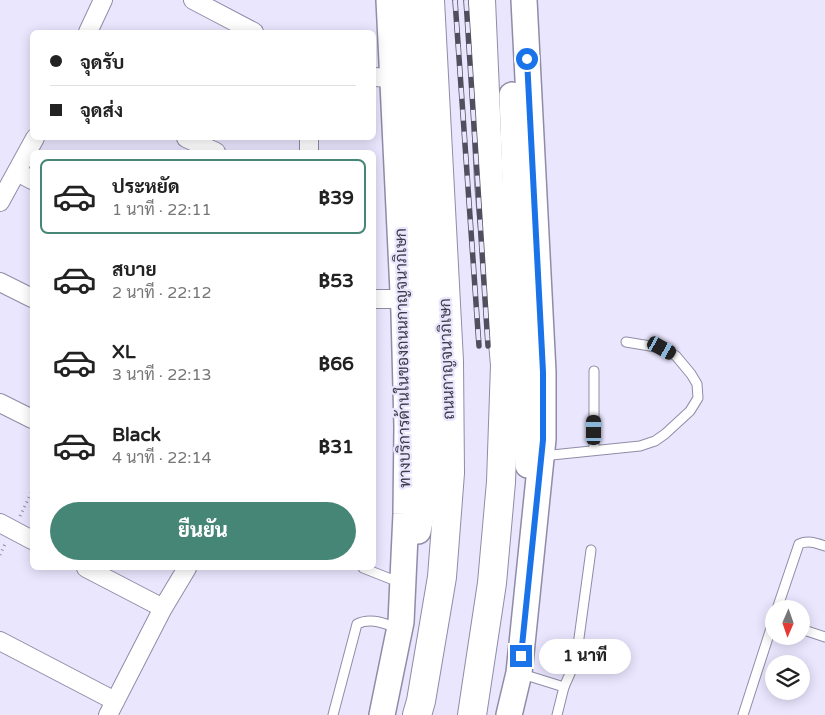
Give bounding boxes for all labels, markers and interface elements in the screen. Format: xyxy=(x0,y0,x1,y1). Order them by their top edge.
route start xyxy=(516,48,538,70)
text: จุดรับ xyxy=(80,52,124,74)
text: จุดส่ง xyxy=(80,100,123,122)
icon: car xyxy=(52,174,97,219)
text: ประหยัด xyxy=(112,176,180,198)
text: ฿39 xyxy=(319,187,354,209)
text: 1 นาที · 22:11 xyxy=(112,200,212,220)
street label: ทางบริการด้านในของถนนกาญจนาภิเษก xyxy=(389,228,415,488)
icon: car xyxy=(52,257,97,302)
text: สบาย xyxy=(112,259,157,281)
text: ฿53 xyxy=(319,270,354,292)
text: 2 นาที · 22:12 xyxy=(112,283,212,303)
street label: ถนนกาญจนาภิเษก xyxy=(435,298,459,420)
car xyxy=(645,334,678,362)
icon: car xyxy=(52,340,97,385)
text: XL xyxy=(112,341,136,363)
text: ฿66 xyxy=(319,353,354,375)
text: 3 นาที · 22:13 xyxy=(112,365,212,385)
car xyxy=(586,415,601,445)
icon: car xyxy=(52,423,97,468)
text: Black xyxy=(112,424,161,446)
text: ฿31 xyxy=(319,436,354,458)
text: 4 นาที · 22:14 xyxy=(112,448,212,468)
button: ยืนยัน xyxy=(50,502,356,560)
north arrow xyxy=(765,600,810,645)
map controls xyxy=(765,600,810,700)
callout: 1 นาที xyxy=(538,638,631,674)
route end xyxy=(510,645,532,667)
text: 1 นาที xyxy=(563,646,607,666)
button: layers xyxy=(765,655,810,700)

